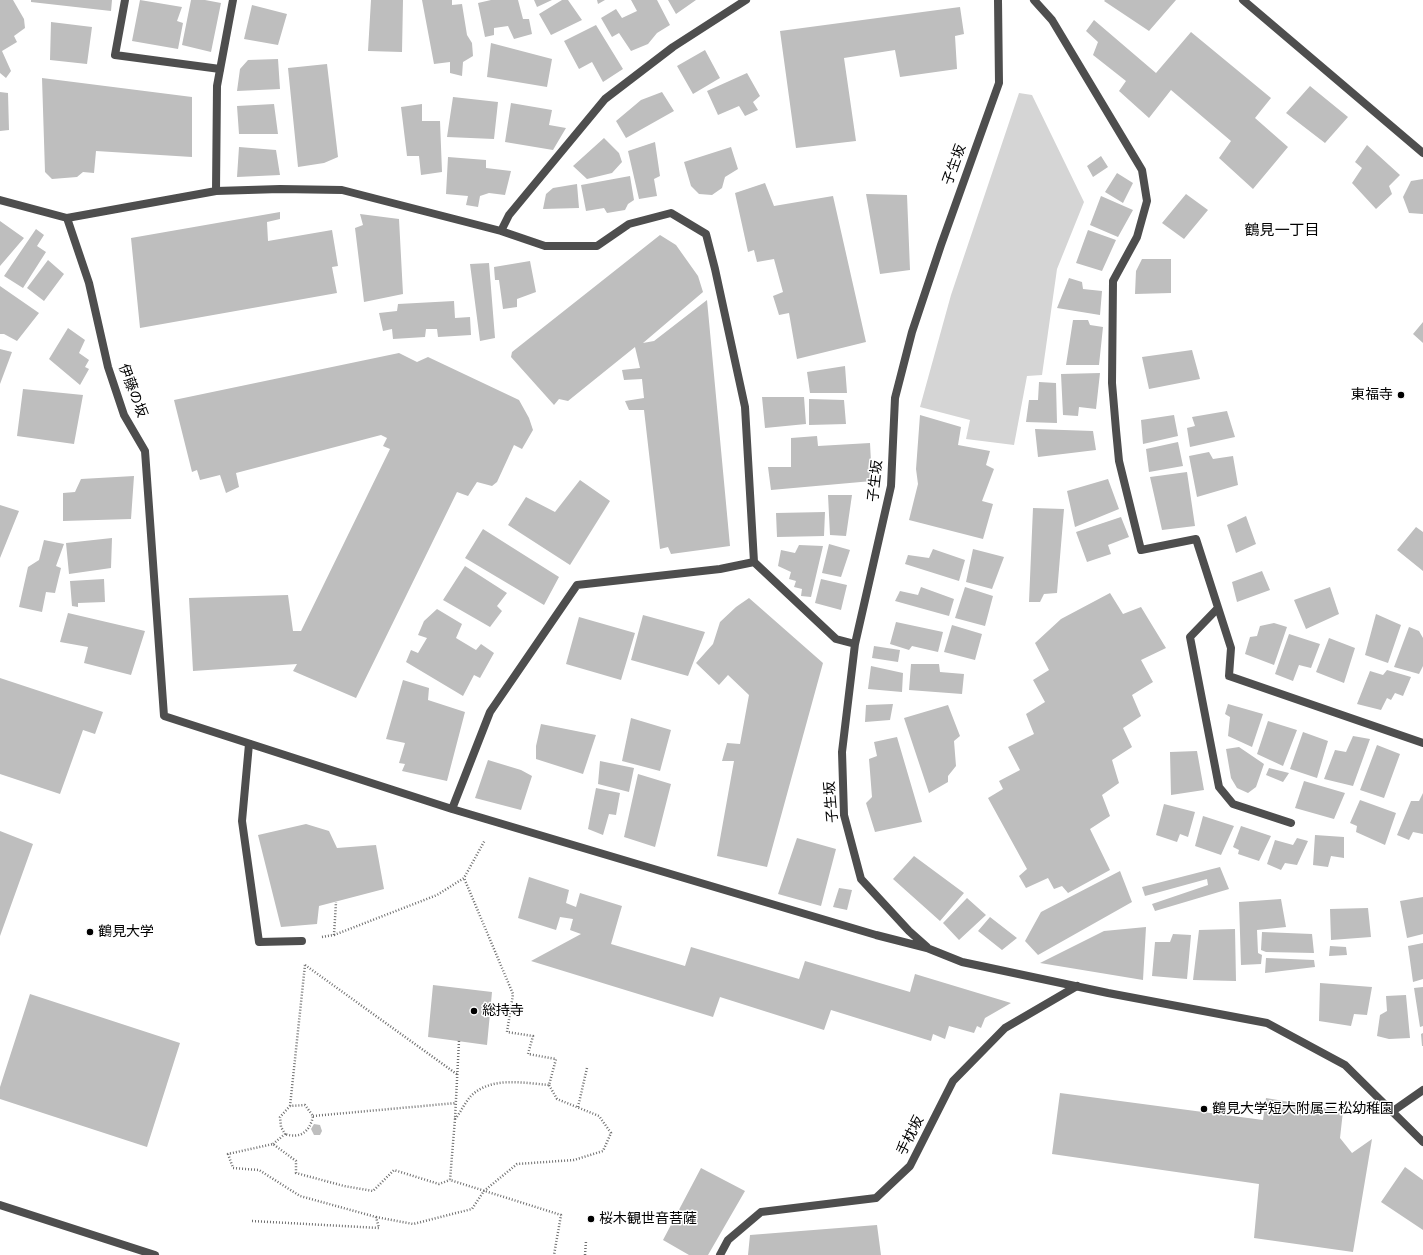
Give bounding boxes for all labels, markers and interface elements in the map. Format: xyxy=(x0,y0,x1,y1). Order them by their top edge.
street label: 子生坂 xyxy=(940,142,970,188)
district label: 鶴見一丁目 xyxy=(1245,222,1319,240)
street label: 伊藤の坂 xyxy=(114,362,150,420)
place label: 東福寺 xyxy=(1351,387,1393,403)
marker: 東福寺 xyxy=(1396,390,1406,400)
street label: 子生坂 xyxy=(865,459,887,503)
street label: 子生坂 xyxy=(822,780,842,824)
place label: 鶴見大学 xyxy=(98,924,154,940)
marker: 鶴見大学 xyxy=(85,927,95,937)
place label: 総持寺 xyxy=(482,1003,524,1019)
marker: 総持寺 xyxy=(469,1006,479,1016)
place label: 鶴見大学短大附属三松幼稚園 xyxy=(1212,1101,1394,1117)
marker: 鶴見大学短大附属三松幼稚園 xyxy=(1199,1104,1209,1114)
street label: 手枕坂 xyxy=(894,1113,928,1159)
place label: 桜木観世音菩薩 xyxy=(599,1211,697,1227)
marker: 桜木観世音菩薩 xyxy=(586,1214,596,1224)

